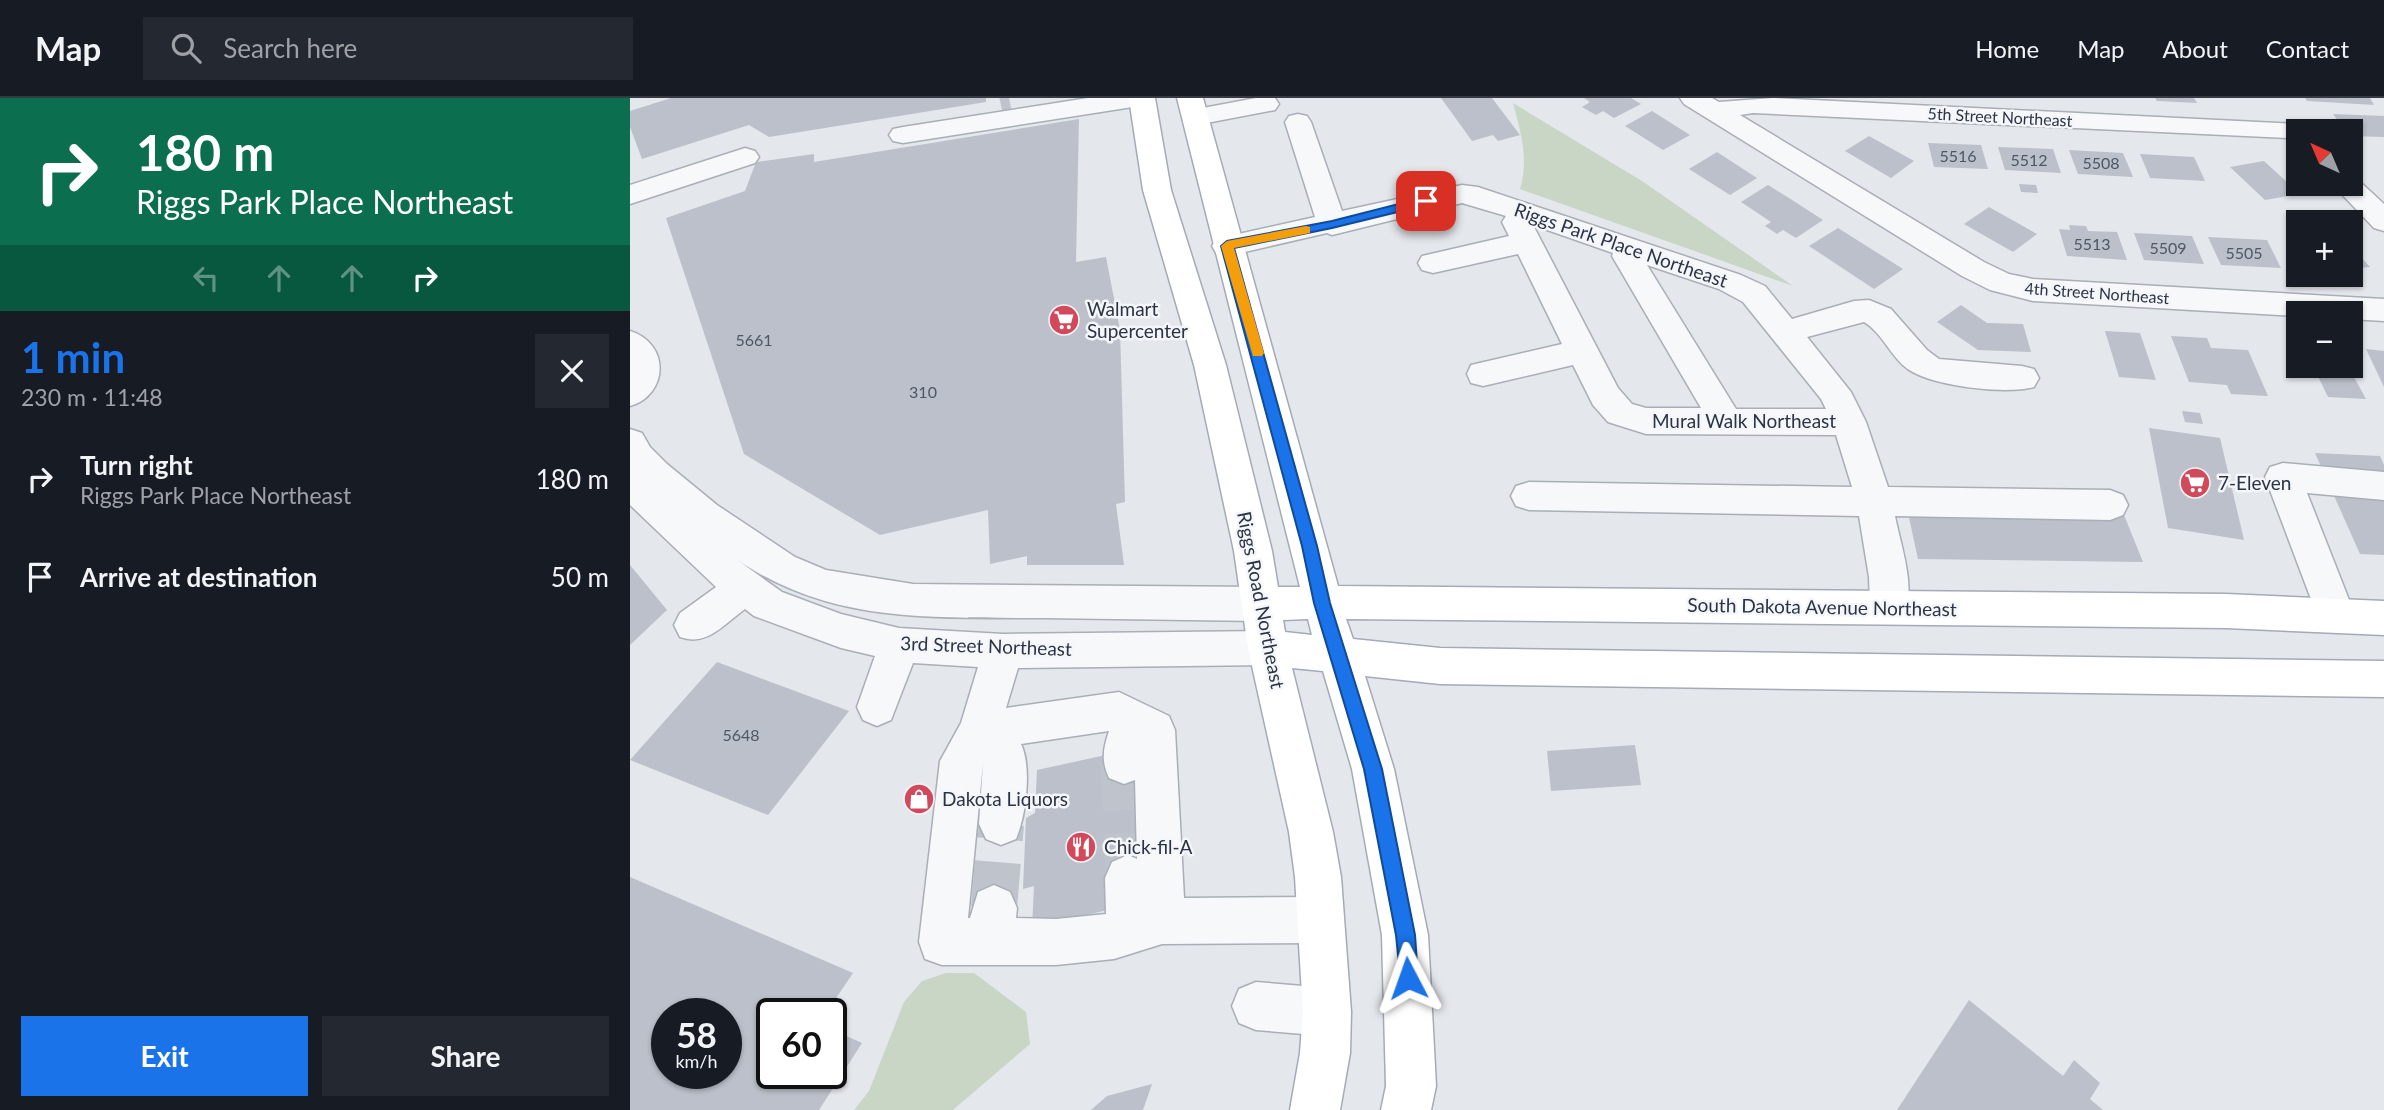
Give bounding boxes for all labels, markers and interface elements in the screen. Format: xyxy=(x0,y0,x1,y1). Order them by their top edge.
search box xyxy=(143,17,633,80)
text: Map xyxy=(35,28,101,68)
icon: search xyxy=(167,29,205,67)
text: Search here xyxy=(223,32,357,64)
text: Home xyxy=(1975,34,2039,63)
text: Map xyxy=(2077,34,2125,63)
text: About xyxy=(2163,34,2228,63)
text: Contact xyxy=(2266,34,2349,63)
street label: 5th Street Northeast xyxy=(1927,103,2073,130)
north arrow xyxy=(2286,119,2362,196)
map controls xyxy=(2286,119,2363,378)
text: 180 m xyxy=(136,123,274,181)
icon: right xyxy=(21,126,112,217)
house number: 5516 xyxy=(1939,146,1977,165)
house number: 5512 xyxy=(2010,150,2048,169)
house number: 5508 xyxy=(2082,153,2120,172)
pin xyxy=(1396,171,1456,231)
text: Riggs Park Place Northeast xyxy=(136,182,513,221)
icon: arrive xyxy=(1407,182,1445,220)
street label: Riggs Park Place Northeast xyxy=(1512,197,1731,292)
button: + xyxy=(2286,210,2363,287)
house number: 5513 xyxy=(2073,234,2111,253)
house number: 5509 xyxy=(2149,238,2187,257)
house number: 5505 xyxy=(2225,243,2263,262)
icon: left xyxy=(187,259,225,297)
icon: ahead xyxy=(260,259,298,297)
icon: ahead xyxy=(333,259,371,297)
icon: right xyxy=(406,259,444,297)
street label: 4th Street Northeast xyxy=(2024,278,2170,307)
place label: Walmart Supercenter xyxy=(1087,297,1188,342)
button: − xyxy=(2286,301,2363,378)
supermarket icon: Walmart Supercenter xyxy=(1047,303,1081,337)
house number: 5661 xyxy=(735,330,773,349)
text: 1 min xyxy=(21,332,125,382)
button: close xyxy=(535,334,609,408)
house number: 310 xyxy=(909,382,937,401)
text: 230 m · 11:48 xyxy=(21,383,163,411)
street label: Mural Walk Northeast xyxy=(1652,409,1836,432)
text: Turn right xyxy=(80,449,193,481)
icon: right xyxy=(21,460,59,498)
text: 180 m xyxy=(536,463,609,495)
supermarket icon: 7-Eleven xyxy=(2178,466,2212,500)
place label: 7-Eleven xyxy=(2218,471,2291,494)
text: Riggs Park Place Northeast xyxy=(80,481,351,509)
street label: Riggs Road Northeast xyxy=(1233,509,1290,691)
icon: arrive xyxy=(21,558,59,596)
text: Arrive at destination xyxy=(80,561,317,593)
text: 50 m xyxy=(551,561,609,593)
street label: South Dakota Avenue Northeast xyxy=(1687,593,1957,620)
street label: 3rd Street Northeast xyxy=(900,631,1072,660)
house number: 5648 xyxy=(722,725,760,744)
shop icon: Dakota Liquors xyxy=(902,782,936,816)
place label: Dakota Liquors xyxy=(942,787,1068,810)
restaurant icon: Chick-fil-A xyxy=(1064,830,1098,864)
place label: Chick-fil-A xyxy=(1104,835,1193,858)
position arrow xyxy=(1371,941,1445,1015)
speed limit sign: 60 xyxy=(756,998,847,1089)
text: 58 xyxy=(676,1013,717,1055)
button: Exit xyxy=(21,1016,308,1096)
button: Share xyxy=(322,1016,609,1096)
text: km/h xyxy=(675,1050,718,1072)

